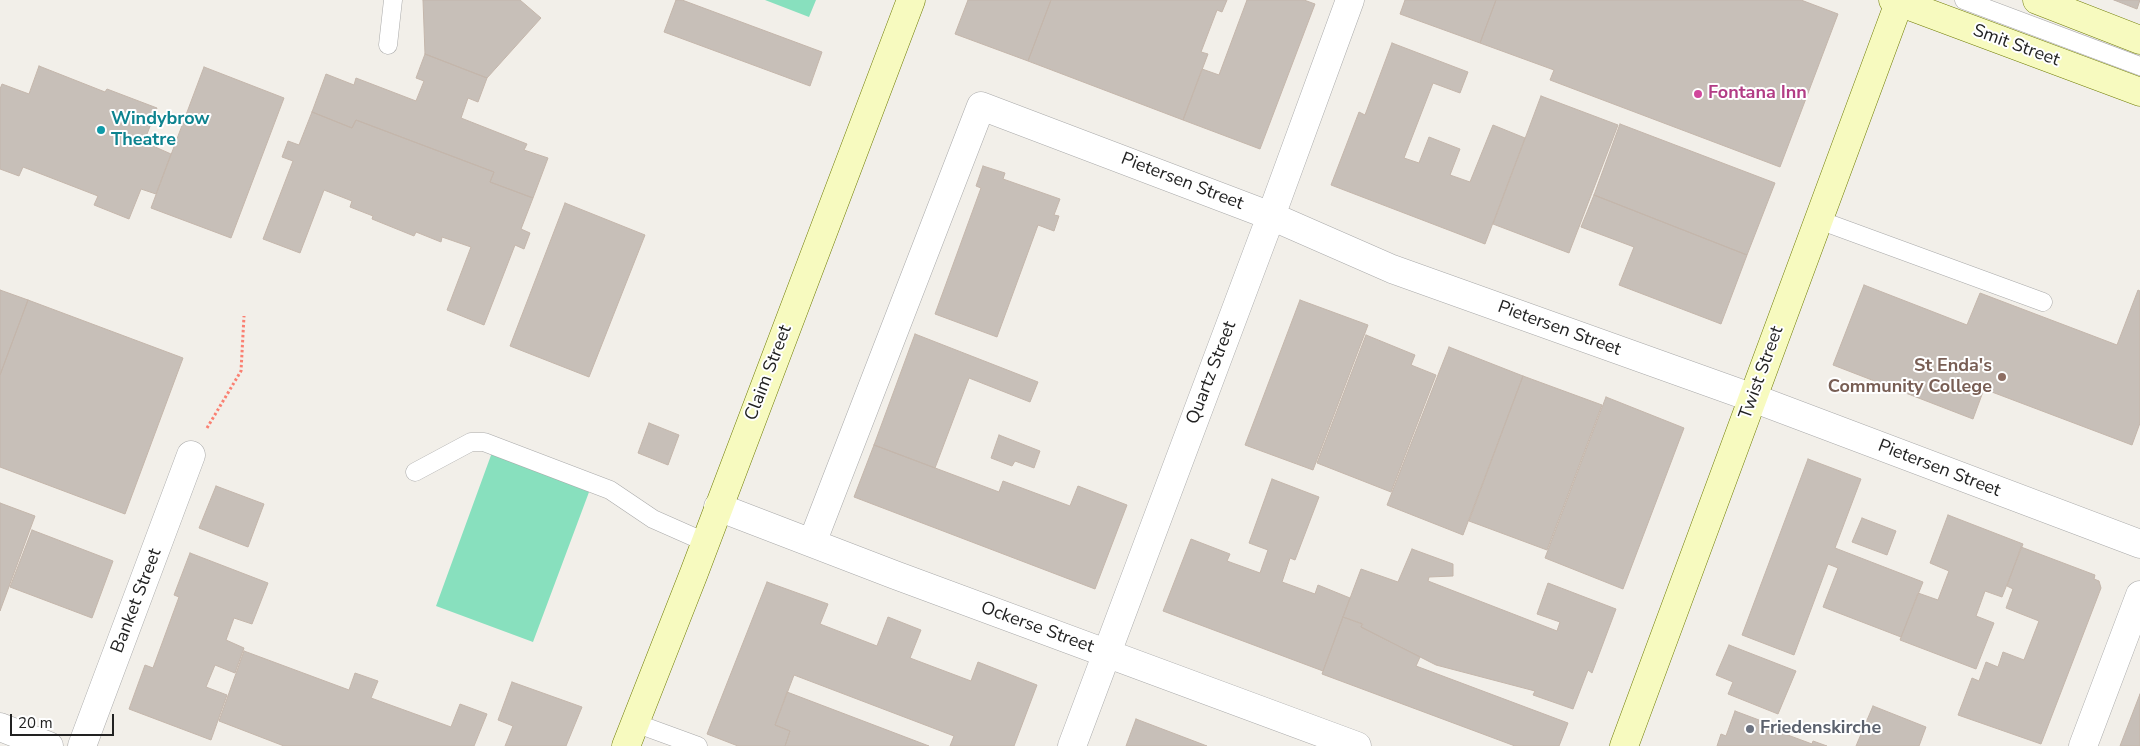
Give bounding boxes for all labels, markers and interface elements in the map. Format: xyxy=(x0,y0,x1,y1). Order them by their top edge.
street label: Smit Street xyxy=(1970,20,2062,72)
place label: Fontana Inn xyxy=(1708,83,1807,105)
marker: Fontana Inn xyxy=(1692,88,1704,100)
place label: Windybrow Theatre xyxy=(111,109,210,152)
marker: Windybrow Theatre xyxy=(95,124,107,136)
street label: Pietersen Street xyxy=(1118,149,1246,215)
street label: Pietersen Street xyxy=(1494,297,1624,361)
street label: Quartz Street xyxy=(1182,318,1242,428)
street label: Claim Street xyxy=(741,322,797,424)
street label: Twist Street xyxy=(1735,323,1789,423)
place label: St Enda's Community College xyxy=(1828,356,1992,398)
marker: St Enda's Community College xyxy=(1996,371,2008,383)
street label: Pietersen Street xyxy=(1875,436,2003,502)
street label: Banket Street xyxy=(107,546,167,656)
street label: Ockerse Street xyxy=(977,598,1097,658)
scale bar xyxy=(12,704,116,736)
text: 20 m xyxy=(18,713,53,733)
place label: Friedenskirche xyxy=(1760,718,1881,740)
marker: Friedenskirche xyxy=(1744,723,1756,735)

